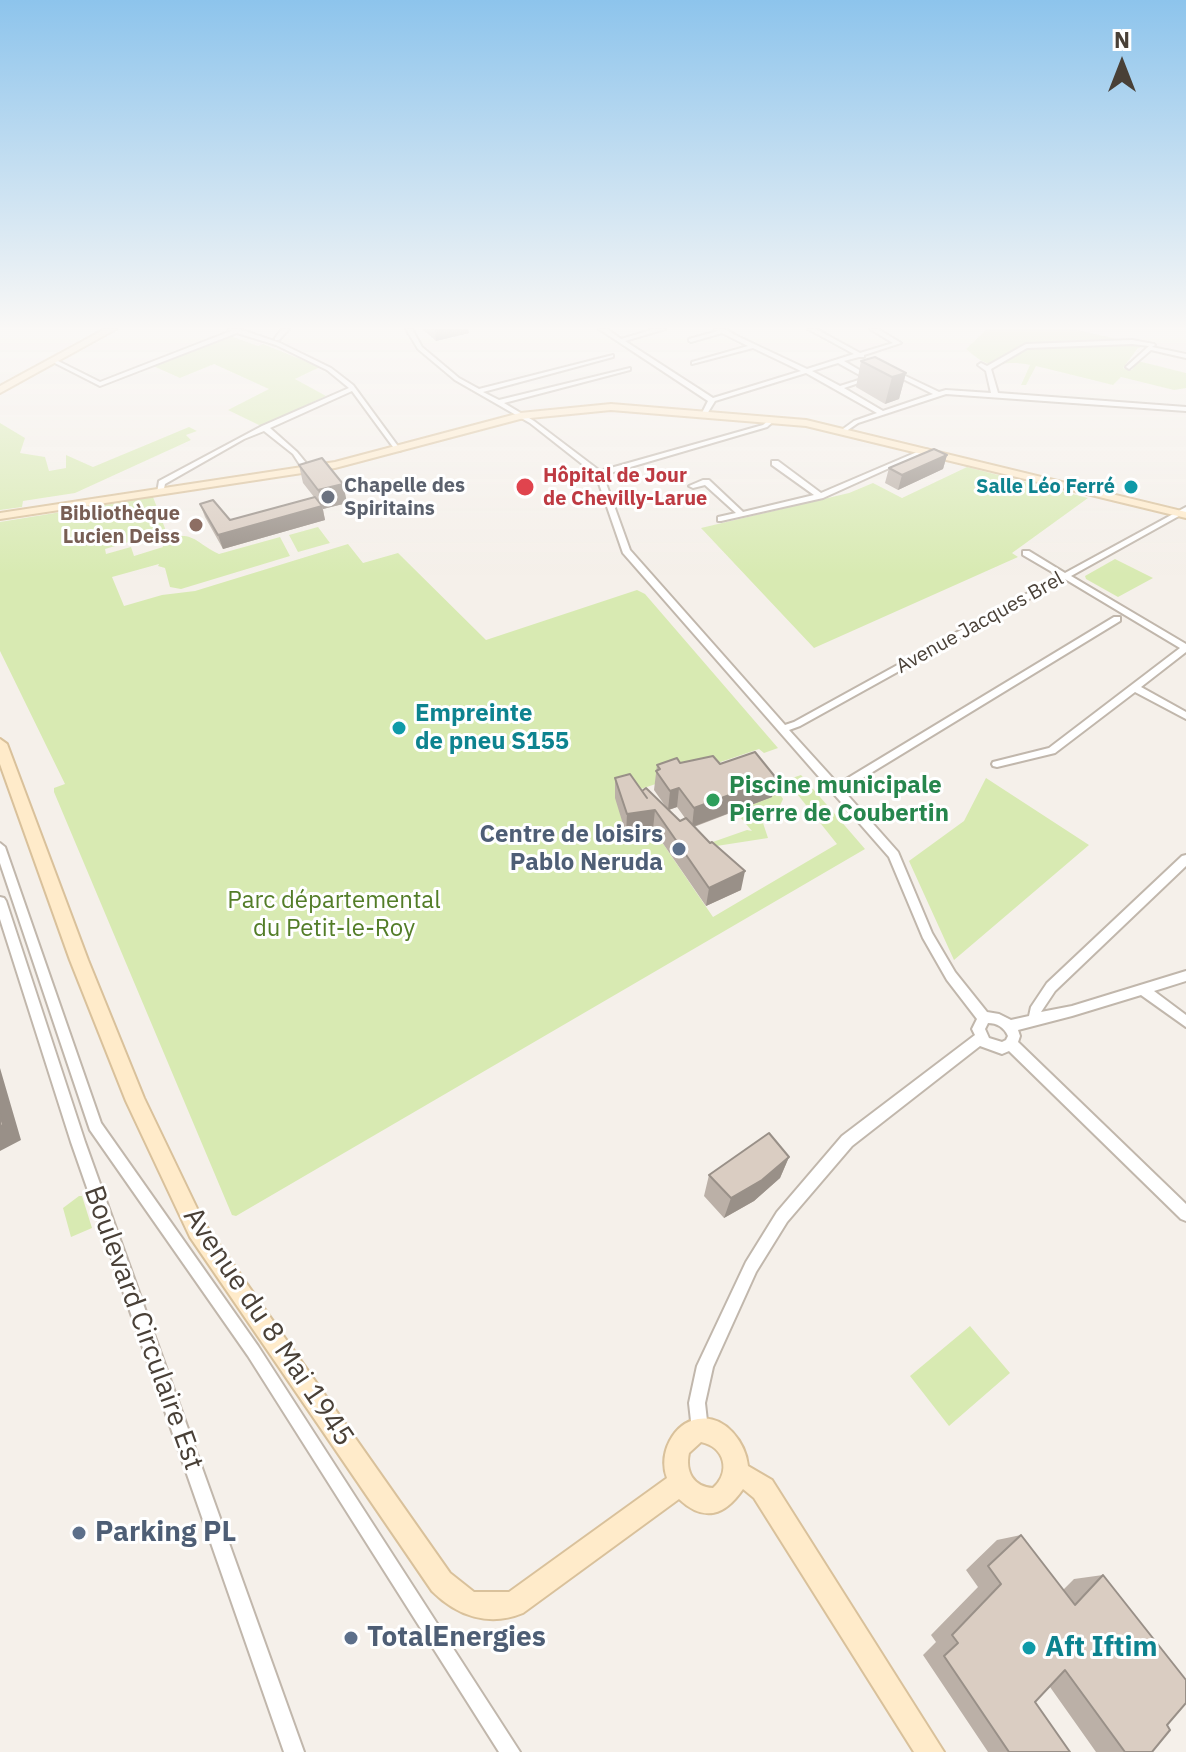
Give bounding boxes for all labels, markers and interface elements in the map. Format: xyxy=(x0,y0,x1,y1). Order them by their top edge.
north arrow xyxy=(1082,24,1162,104)
text: N xyxy=(1114,25,1130,54)
place label: Hôpital de Jour de Chevilly-Larue xyxy=(543,464,707,511)
place label: Chapelle des Spiritains xyxy=(344,474,465,521)
place label: Salle Léo Ferré xyxy=(976,475,1115,499)
marker: Hôpital de Jour de Chevilly-Larue xyxy=(514,476,536,498)
marker: Salle Léo Ferré xyxy=(1122,478,1140,496)
marker: Chapelle des Spiritains xyxy=(319,488,337,506)
place label: Bibliothèque Lucien Deiss xyxy=(60,502,180,549)
marker: Bibliothèque Lucien Deiss xyxy=(187,516,205,534)
street label: Avenue Jacques Brel xyxy=(892,567,1068,679)
place label: Empreinte de pneu S155 xyxy=(415,700,569,756)
marker: Empreinte de pneu S155 xyxy=(390,719,408,737)
place label: Piscine municipale Pierre de Coubertin xyxy=(729,772,949,828)
marker: Piscine municipale Pierre de Coubertin xyxy=(704,791,722,809)
place label: Centre de loisirs Pablo Neruda xyxy=(479,821,663,877)
marker: Centre de loisirs Pablo Neruda xyxy=(670,840,688,858)
park label: Parc départemental du Petit-le-Roy xyxy=(227,887,441,943)
street label: Boulevard Circulaire Est xyxy=(76,1181,210,1475)
street label: Avenue du 8 Mai 1945 xyxy=(176,1201,360,1453)
place label: Parking PL xyxy=(95,1516,236,1550)
marker: Parking PL xyxy=(70,1524,88,1542)
place label: TotalEnergies xyxy=(367,1621,546,1655)
marker: TotalEnergies xyxy=(342,1629,360,1647)
place label: Aft Iftim xyxy=(1045,1631,1158,1665)
marker: Aft Iftim xyxy=(1020,1639,1038,1657)

